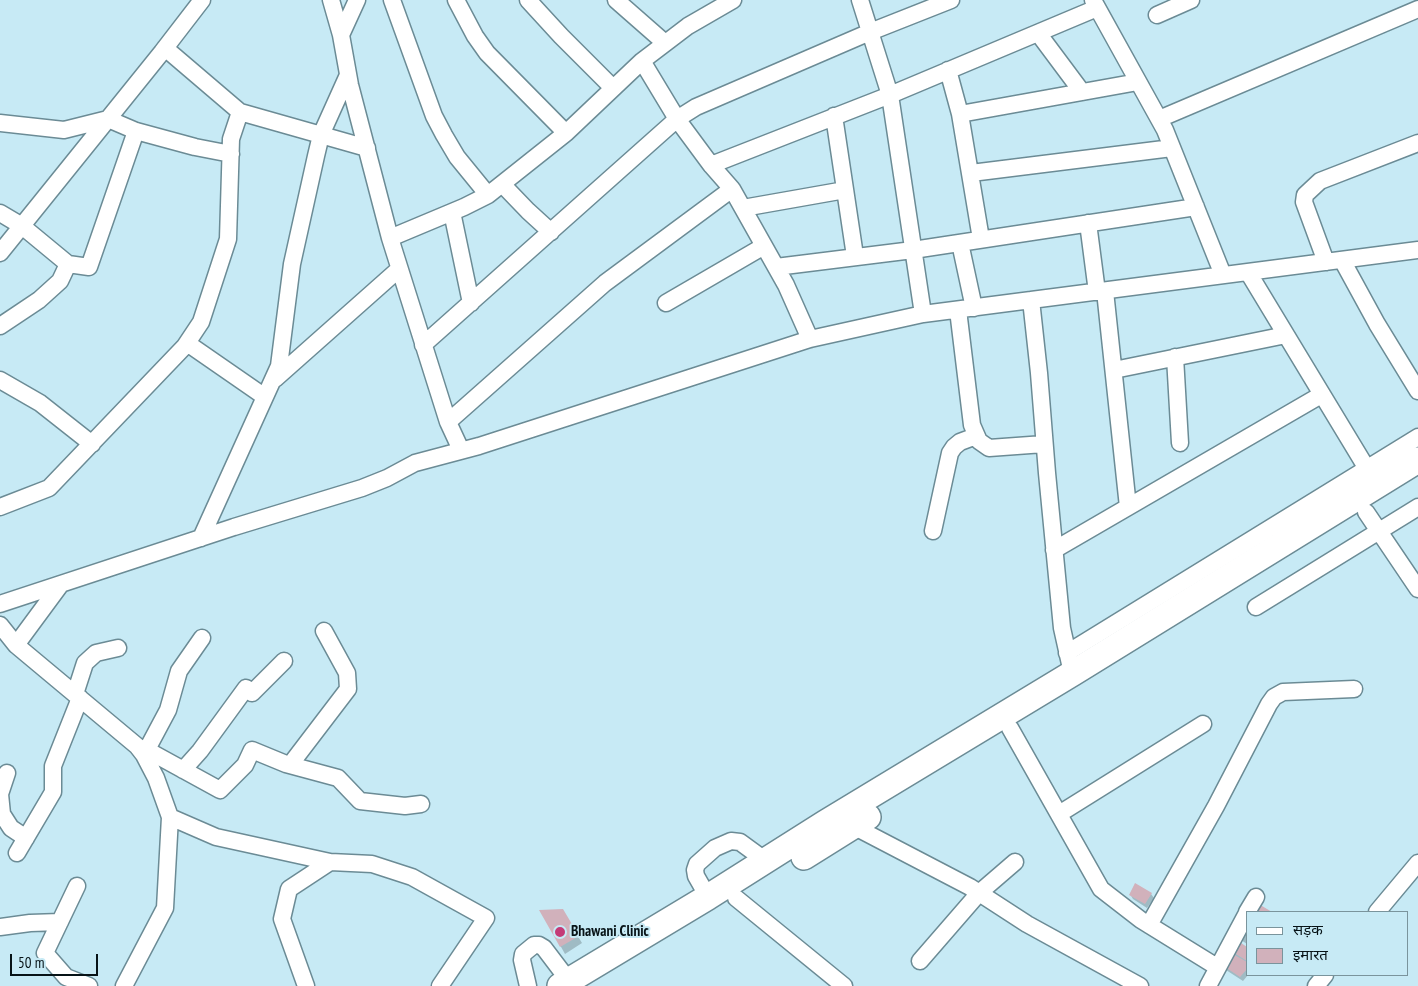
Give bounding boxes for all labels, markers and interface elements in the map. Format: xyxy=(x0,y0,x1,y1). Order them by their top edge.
legend xyxy=(1246,911,1408,976)
text: सड़क xyxy=(1293,920,1323,939)
place label: Bhawani Clinic xyxy=(571,923,649,941)
marker: Bhawani Clinic xyxy=(553,925,567,939)
scale bar xyxy=(12,944,100,976)
text: इमारत xyxy=(1293,945,1328,964)
text: 50 m xyxy=(18,953,44,972)

